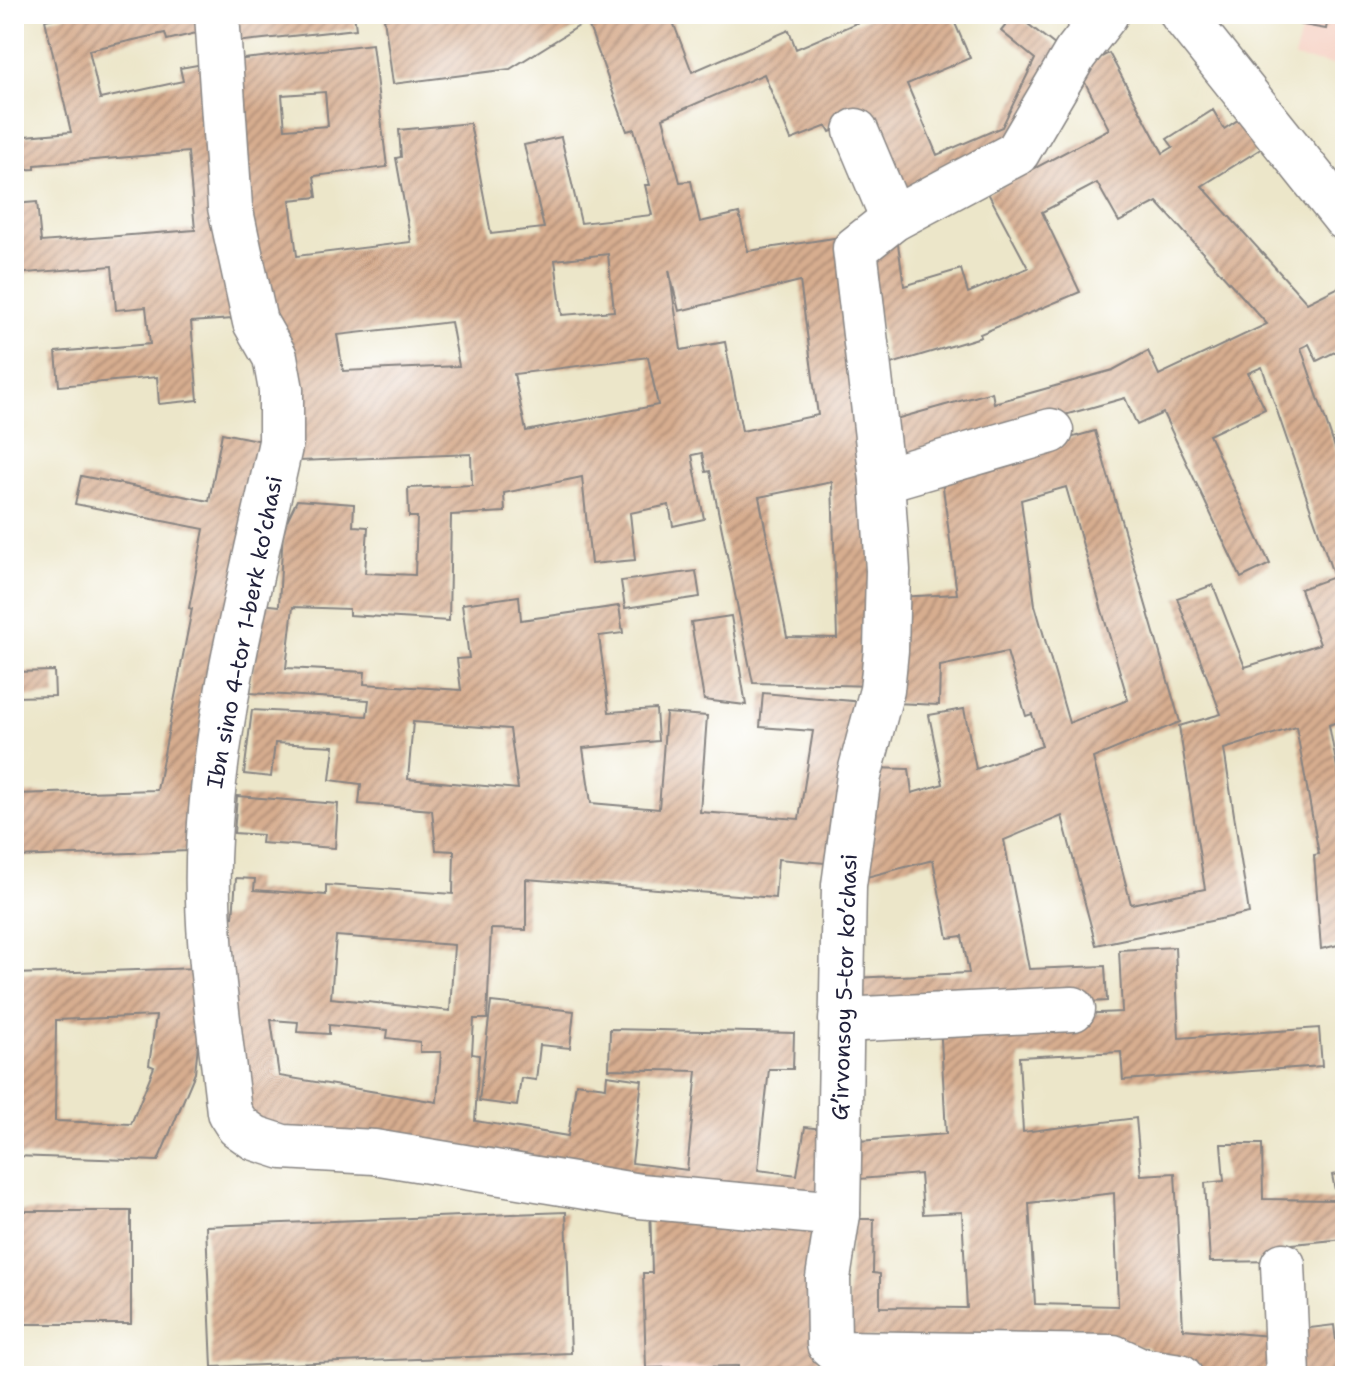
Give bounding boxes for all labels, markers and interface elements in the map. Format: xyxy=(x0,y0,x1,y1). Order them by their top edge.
street label: Ibn sino 4-tor 1-berk koʼchasi xyxy=(200,474,289,791)
street label: Gʼirvonsoy 5-tor koʼchasi xyxy=(825,853,864,1121)

